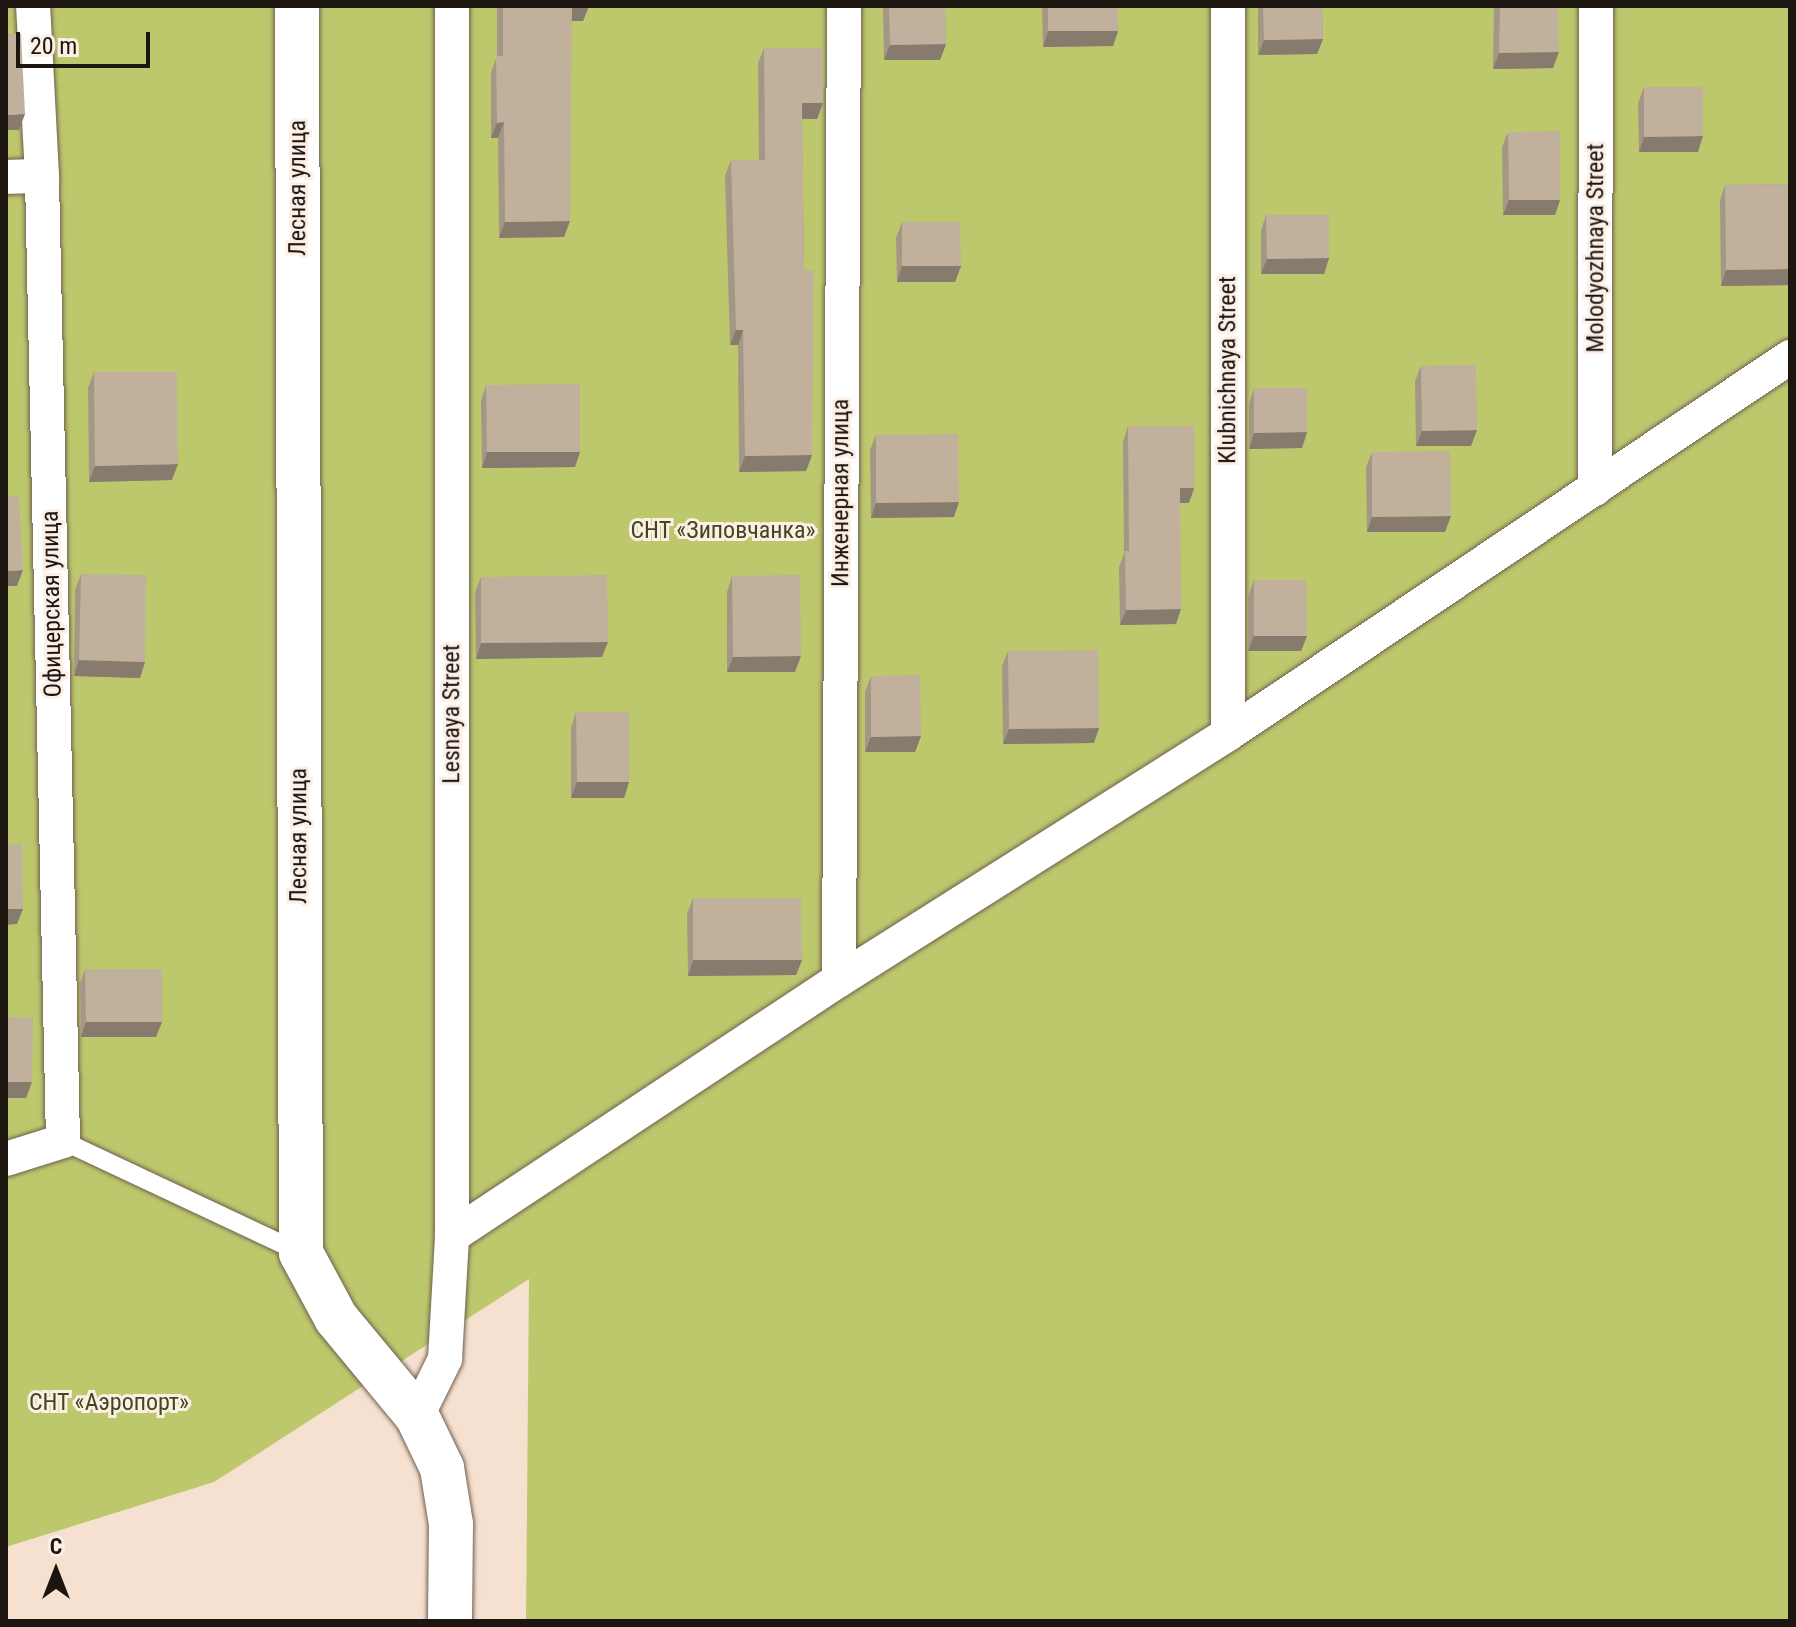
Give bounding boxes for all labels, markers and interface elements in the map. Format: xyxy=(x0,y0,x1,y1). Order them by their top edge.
scale bar xyxy=(20,16,154,66)
text: 20 m xyxy=(30,32,77,60)
street label: Лесная улица xyxy=(284,120,312,256)
street label: Molodyozhnaya Street xyxy=(1582,143,1610,353)
street label: Klubnichnaya Street xyxy=(1214,276,1242,464)
street label: Инженерная улица xyxy=(827,399,855,587)
street label: Офицерская улица xyxy=(36,510,68,698)
park label: СНТ «Зиповчанка» xyxy=(630,517,816,545)
street label: Lesnaya Street xyxy=(438,644,466,784)
street label: Лесная улица xyxy=(285,768,313,904)
park label: СНТ «Аэропорт» xyxy=(29,1389,189,1417)
north arrow xyxy=(16,1531,96,1611)
text: С xyxy=(50,1534,62,1559)

